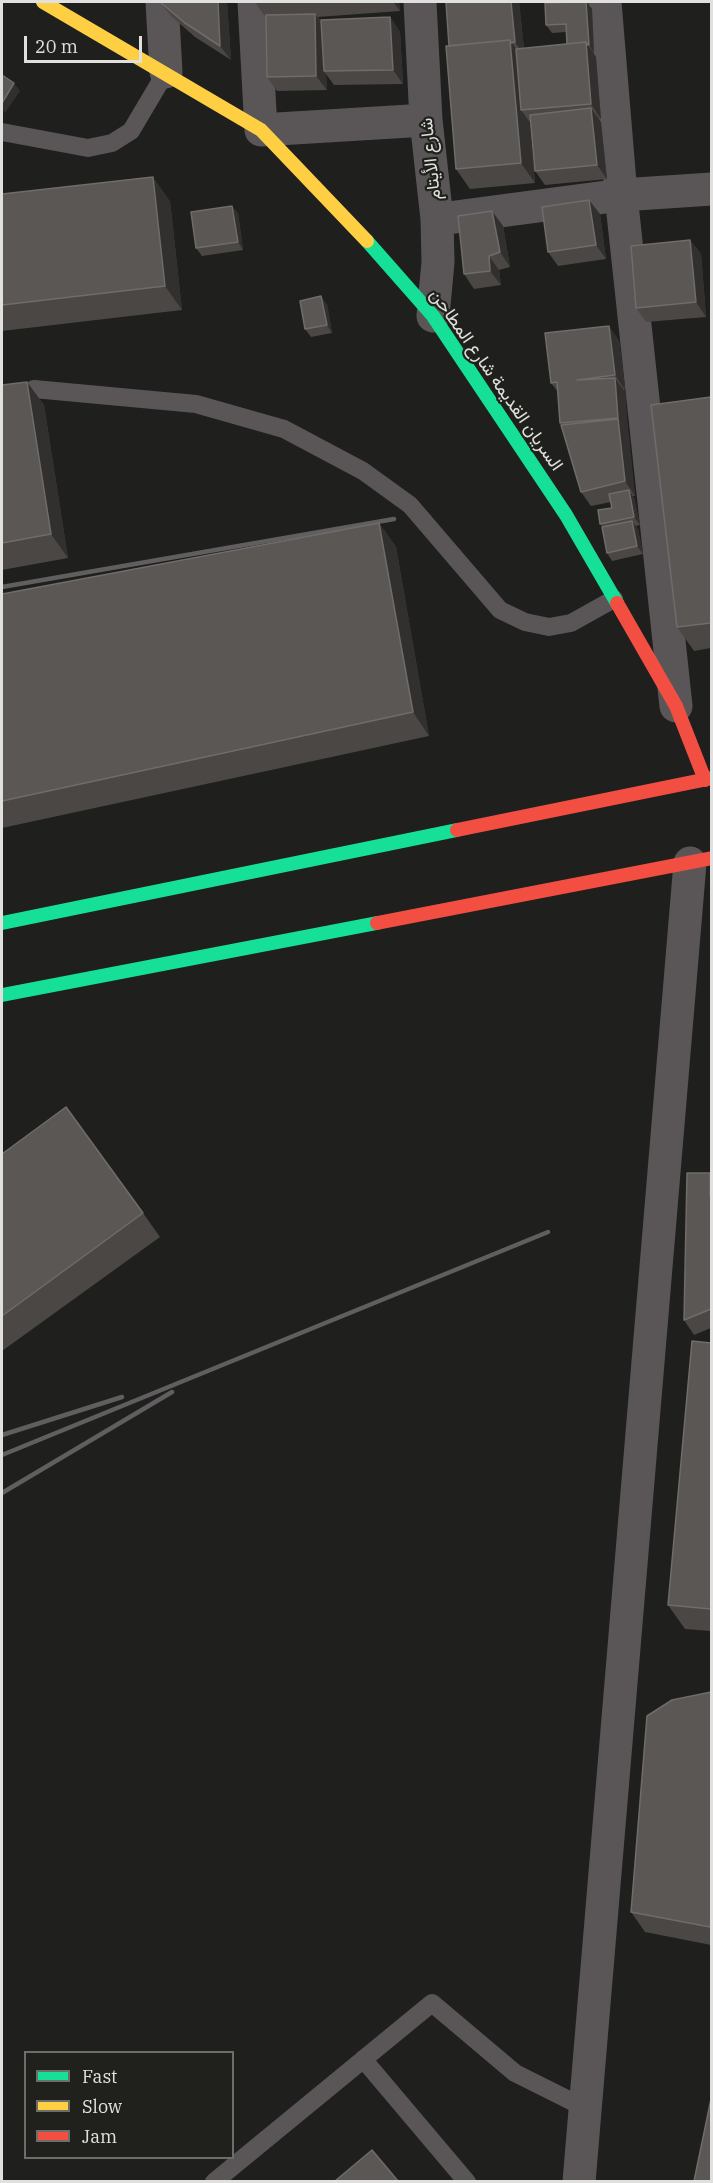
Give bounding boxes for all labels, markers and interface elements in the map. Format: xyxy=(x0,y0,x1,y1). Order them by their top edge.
scale bar xyxy=(27,24,146,62)
text: 20 m xyxy=(35,35,78,58)
street label: شارع الأيتام xyxy=(416,117,446,201)
street label: السريان القديمة شارع المطاحن xyxy=(425,285,567,475)
legend xyxy=(24,2051,234,2159)
text: Fast xyxy=(82,2065,117,2088)
text: Slow xyxy=(82,2095,122,2118)
text: Jam xyxy=(82,2125,117,2148)

